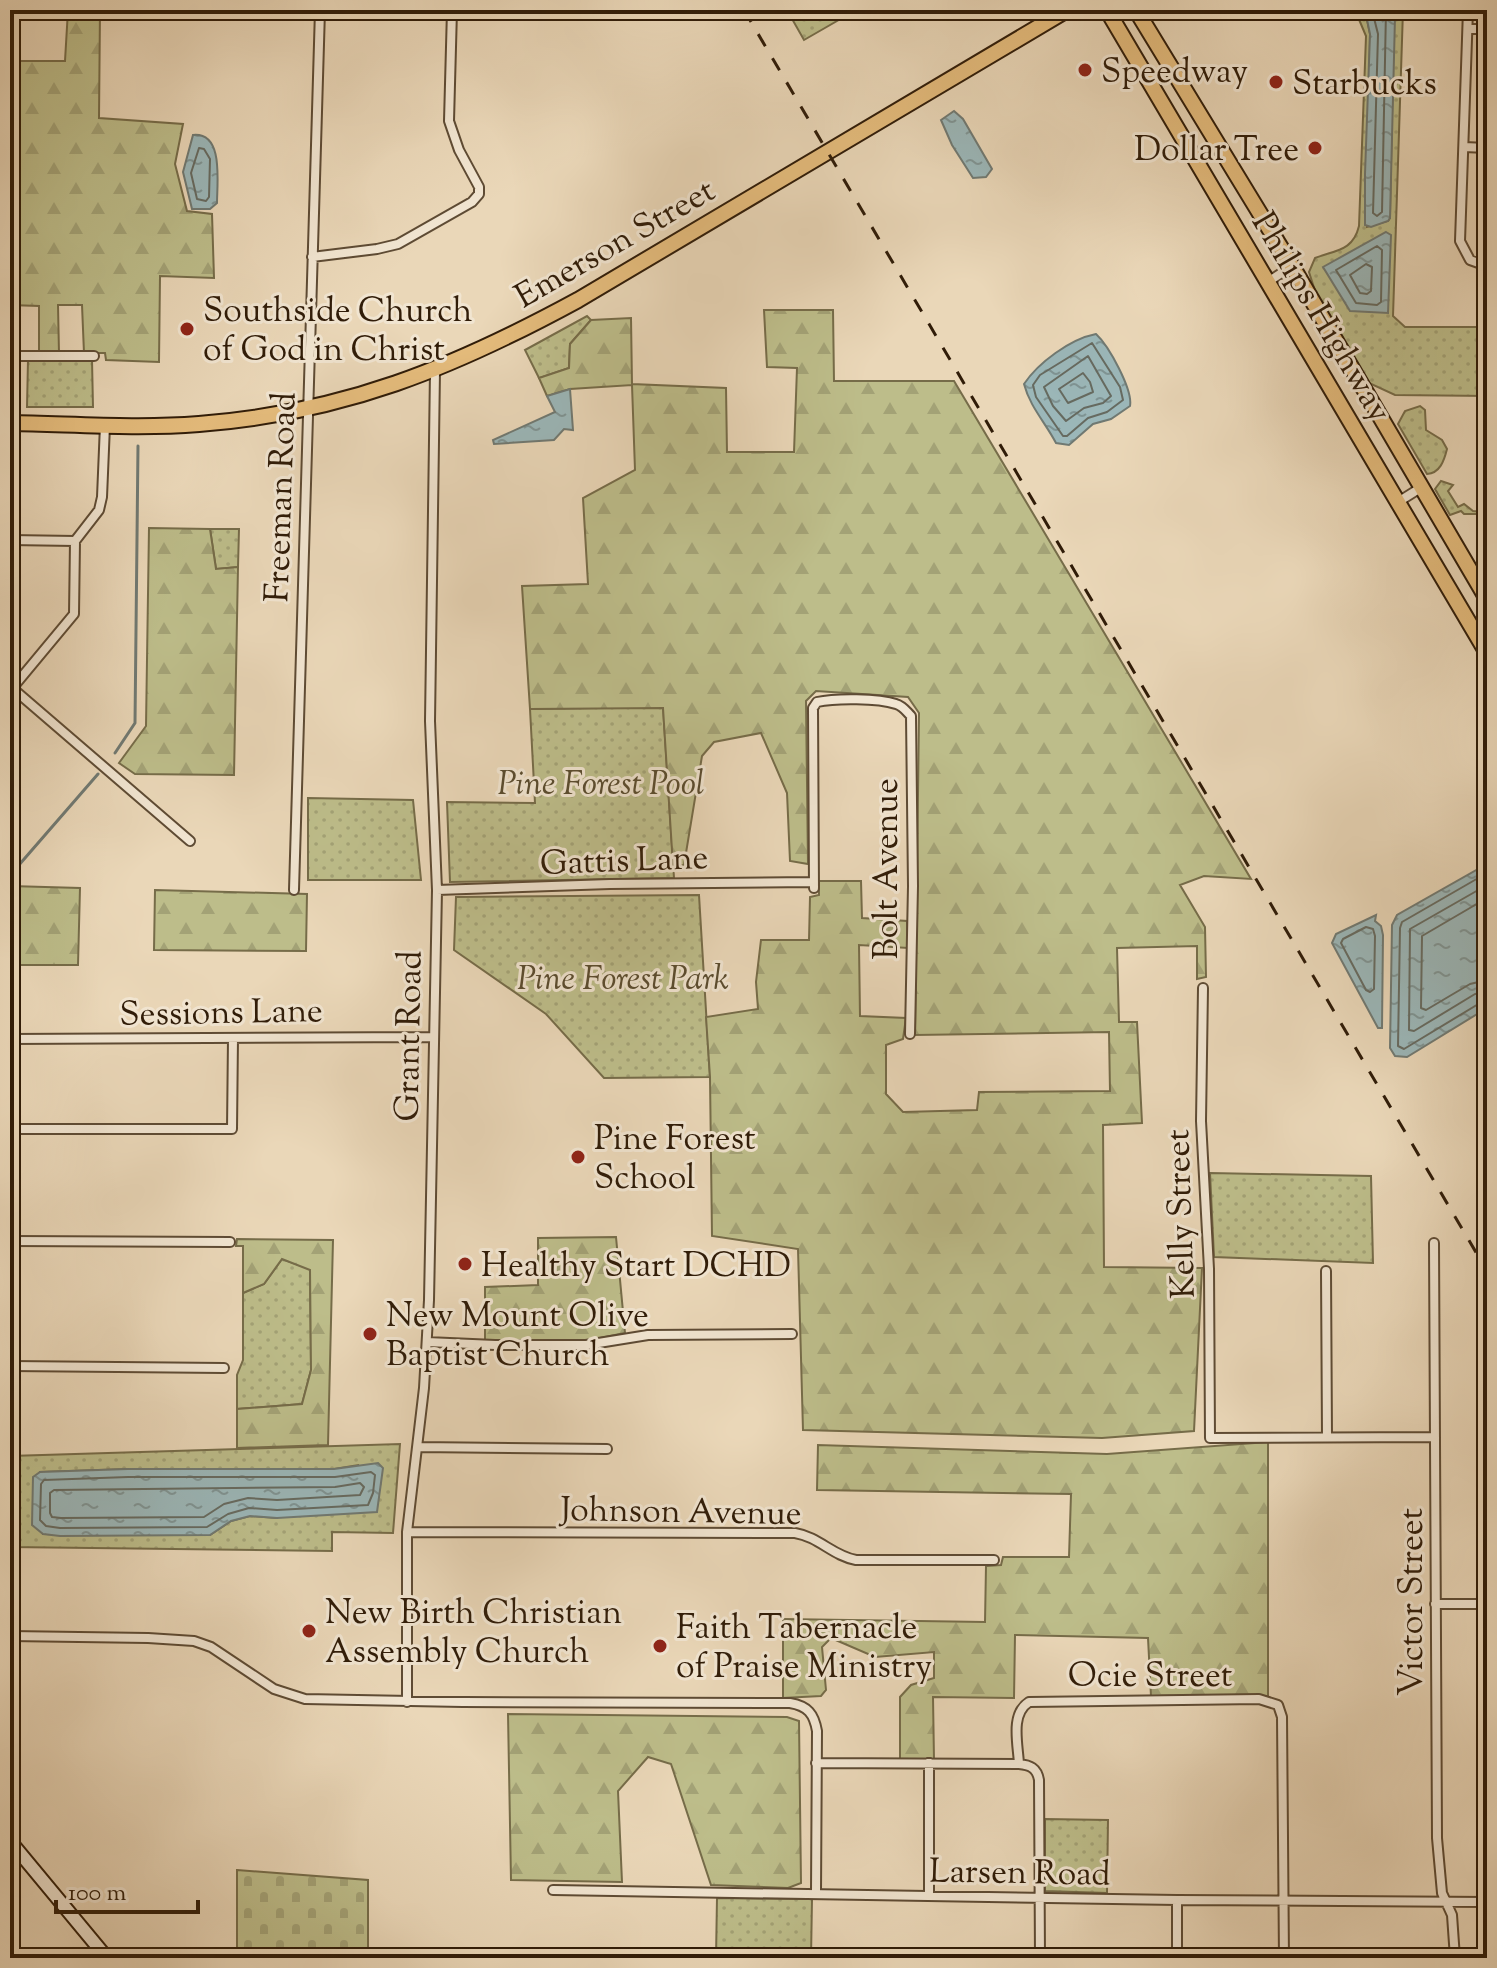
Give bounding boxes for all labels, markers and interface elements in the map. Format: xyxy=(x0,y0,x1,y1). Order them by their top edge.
place label: Speedway xyxy=(1101,49,1248,98)
marker: Speedway xyxy=(1076,61,1094,79)
place label: Starbucks xyxy=(1292,61,1437,110)
marker: Starbucks xyxy=(1267,73,1285,91)
place label: Dollar Tree xyxy=(1134,127,1299,176)
marker: Dollar Tree xyxy=(1306,139,1324,157)
street label: Emerson Street xyxy=(507,168,725,322)
street label: Philips Highway xyxy=(1238,203,1402,432)
place label: Southside Church of God in Christ xyxy=(203,288,472,376)
marker: Southside Church of God in Christ xyxy=(178,320,196,338)
street label: Freeman Road xyxy=(254,391,311,603)
park label: Pine Forest Pool xyxy=(497,761,705,810)
street label: Bolt Avenue xyxy=(864,778,913,960)
street label: Gattis Lane xyxy=(539,835,709,890)
street label: Grant Road xyxy=(385,950,436,1122)
park label: Pine Forest Park xyxy=(517,956,729,1005)
street label: Sessions Lane xyxy=(119,988,323,1041)
place label: Pine Forest School xyxy=(594,1116,756,1204)
street label: Kelly Street xyxy=(1155,1128,1210,1299)
marker: Pine Forest School xyxy=(569,1148,587,1166)
place label: Healthy Start DCHD xyxy=(481,1243,791,1292)
marker: Healthy Start DCHD xyxy=(456,1255,474,1273)
place label: New Mount Olive Baptist Church xyxy=(386,1293,649,1381)
marker: New Mount Olive Baptist Church xyxy=(361,1325,379,1343)
street label: Johnson Avenue xyxy=(558,1487,802,1540)
street label: Victor Street xyxy=(1389,1508,1438,1696)
place label: New Birth Christian Assembly Church xyxy=(325,1590,622,1678)
place label: Faith Tabernacle of Praise Ministry xyxy=(676,1605,932,1693)
marker: New Birth Christian Assembly Church xyxy=(300,1622,318,1640)
marker: Faith Tabernacle of Praise Ministry xyxy=(651,1637,669,1655)
street label: Ocie Street xyxy=(1068,1653,1233,1702)
street label: Larsen Road xyxy=(929,1848,1111,1901)
scale bar xyxy=(56,1864,198,1914)
text: 100 m xyxy=(68,1877,126,1911)

